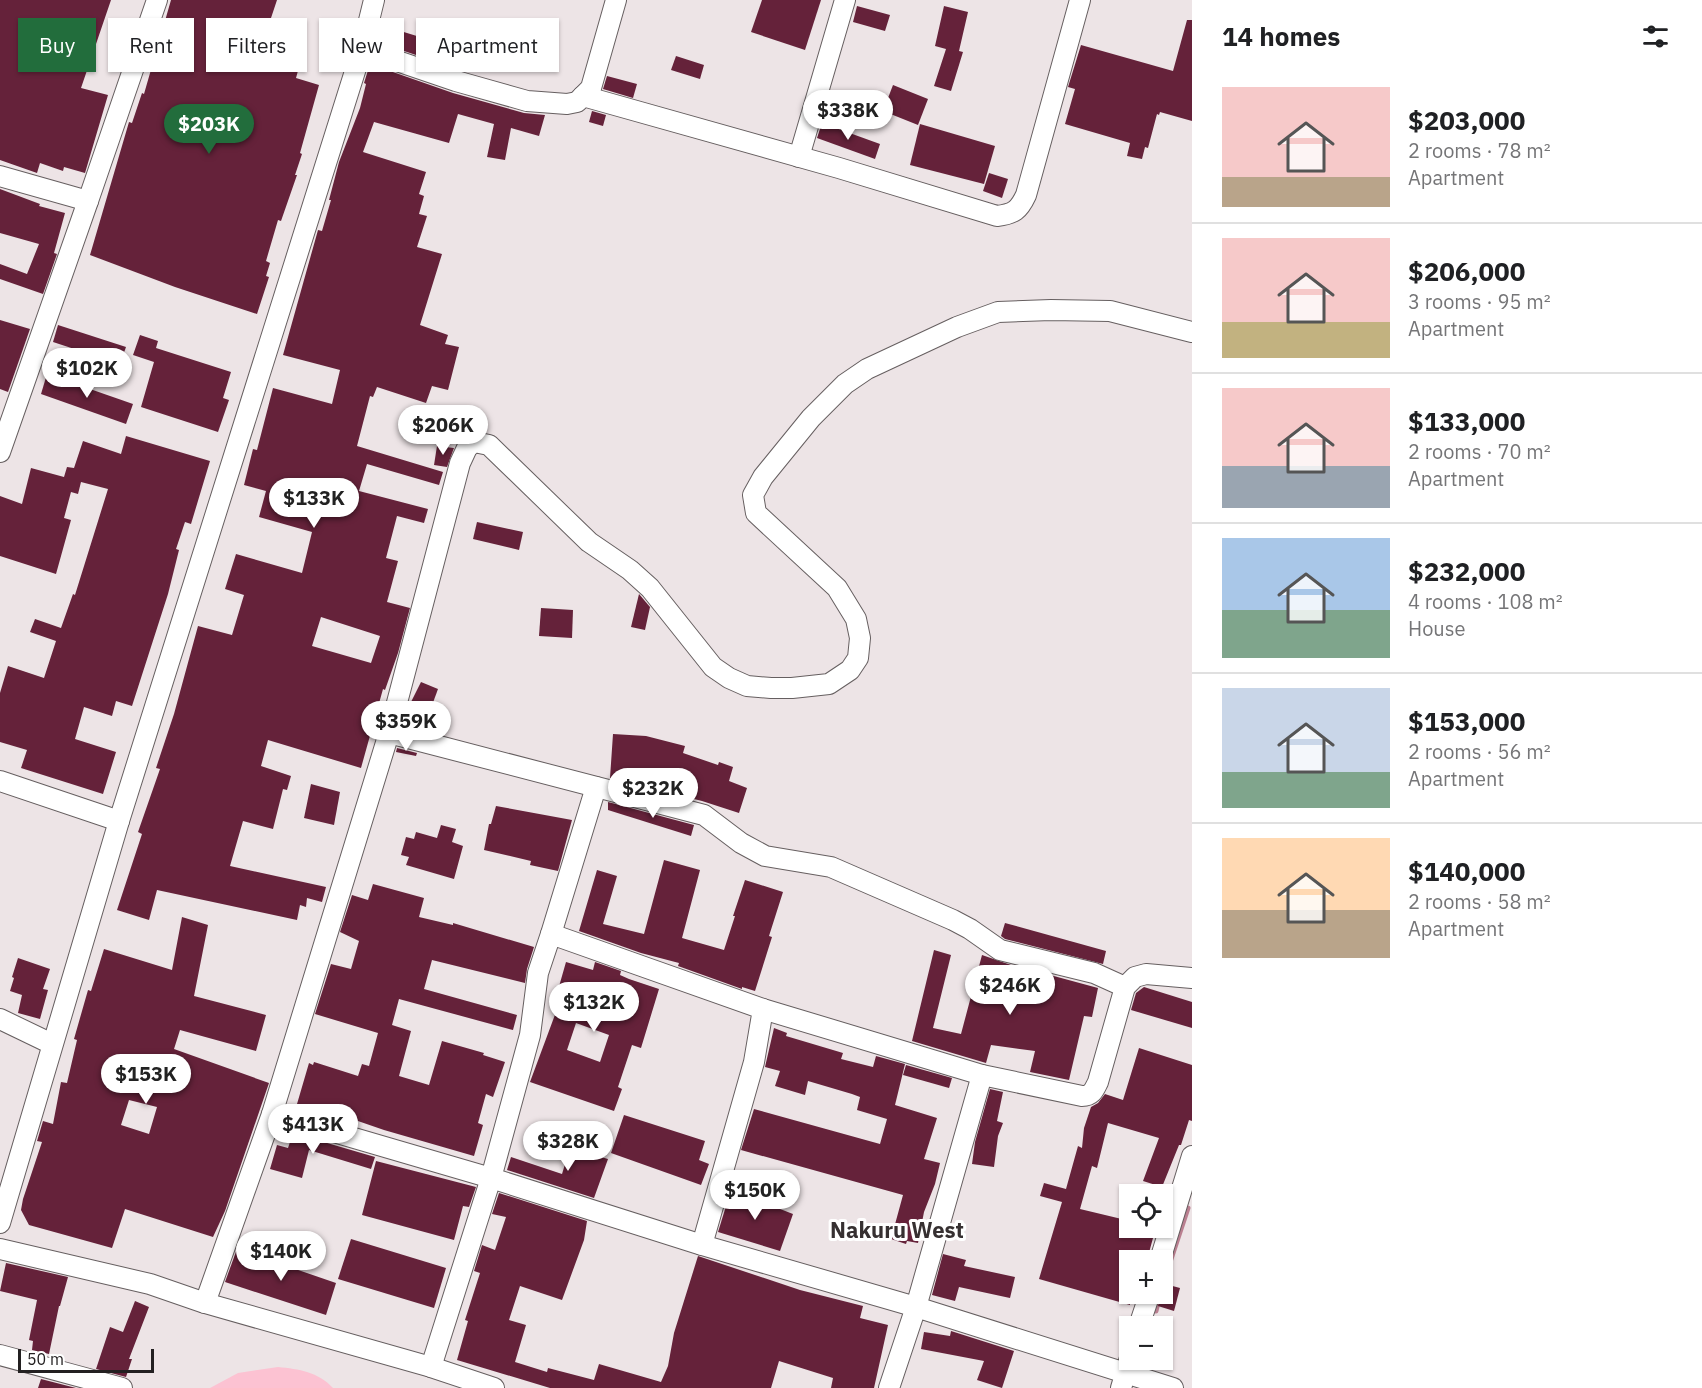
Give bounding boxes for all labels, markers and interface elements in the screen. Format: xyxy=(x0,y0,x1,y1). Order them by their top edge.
chip: Buy xyxy=(18,18,96,72)
chip: Rent xyxy=(108,18,194,72)
chip: Filters xyxy=(206,18,307,72)
chip: New xyxy=(319,18,404,72)
chip: Apartment xyxy=(416,18,559,72)
text: 14 homes xyxy=(1222,19,1340,53)
icon: filters xyxy=(1639,20,1672,53)
pin: $338K xyxy=(806,90,890,141)
text: $338K xyxy=(817,96,879,123)
text: $203,000 xyxy=(1408,103,1525,137)
pin: $203K xyxy=(167,104,251,155)
text: $203K xyxy=(178,110,240,137)
icon: home xyxy=(1270,111,1342,183)
text: 2 rooms · 78 m² xyxy=(1408,137,1551,164)
text: Apartment xyxy=(1408,164,1504,191)
text: $206,000 xyxy=(1408,254,1525,288)
icon: home xyxy=(1270,262,1342,334)
text: 3 rooms · 95 m² xyxy=(1408,288,1551,315)
text: Apartment xyxy=(1408,315,1504,342)
pin: $102K xyxy=(45,348,129,399)
text: $102K xyxy=(56,354,118,381)
text: $133,000 xyxy=(1408,404,1525,438)
pin: $206K xyxy=(401,405,485,456)
text: $206K xyxy=(412,411,474,438)
icon: home xyxy=(1270,412,1342,484)
text: 2 rooms · 70 m² xyxy=(1408,438,1551,465)
text: Apartment xyxy=(1408,465,1504,492)
pin: $133K xyxy=(272,478,356,529)
text: $133K xyxy=(283,484,345,511)
text: $232,000 xyxy=(1408,554,1525,588)
icon: home xyxy=(1270,562,1342,634)
text: 4 rooms · 108 m² xyxy=(1408,588,1563,615)
text: House xyxy=(1408,615,1465,642)
pin: $359K xyxy=(364,701,448,752)
text: $153,000 xyxy=(1408,704,1525,738)
text: $359K xyxy=(375,707,437,734)
icon: home xyxy=(1270,712,1342,784)
text: 2 rooms · 56 m² xyxy=(1408,738,1551,765)
text: Apartment xyxy=(1408,765,1504,792)
pin: $232K xyxy=(611,768,695,819)
text: $232K xyxy=(622,774,684,801)
text: $140,000 xyxy=(1408,854,1525,888)
icon: home xyxy=(1270,862,1342,934)
text: 2 rooms · 58 m² xyxy=(1408,888,1551,915)
text: Apartment xyxy=(1408,915,1504,942)
pin: $246K xyxy=(968,965,1052,1016)
text: $246K xyxy=(979,971,1041,998)
pin: $132K xyxy=(552,982,636,1033)
text: $132K xyxy=(563,988,625,1015)
pin: $153K xyxy=(104,1054,188,1105)
text: $153K xyxy=(115,1060,177,1087)
pin: $413K xyxy=(271,1104,355,1155)
text: $413K xyxy=(282,1110,344,1137)
pin: $328K xyxy=(526,1121,610,1172)
text: $328K xyxy=(537,1127,599,1154)
pin: $150K xyxy=(713,1170,797,1221)
text: $150K xyxy=(724,1176,786,1203)
map controls xyxy=(1119,1184,1173,1370)
button: locate xyxy=(1119,1184,1173,1238)
district label: Nakuru West xyxy=(830,1215,964,1244)
pin: $140K xyxy=(239,1231,323,1282)
text: $140K xyxy=(250,1237,312,1264)
button: + xyxy=(1119,1250,1173,1304)
button: − xyxy=(1119,1316,1173,1370)
scale bar xyxy=(18,1346,154,1374)
text: 50 m xyxy=(27,1349,64,1369)

